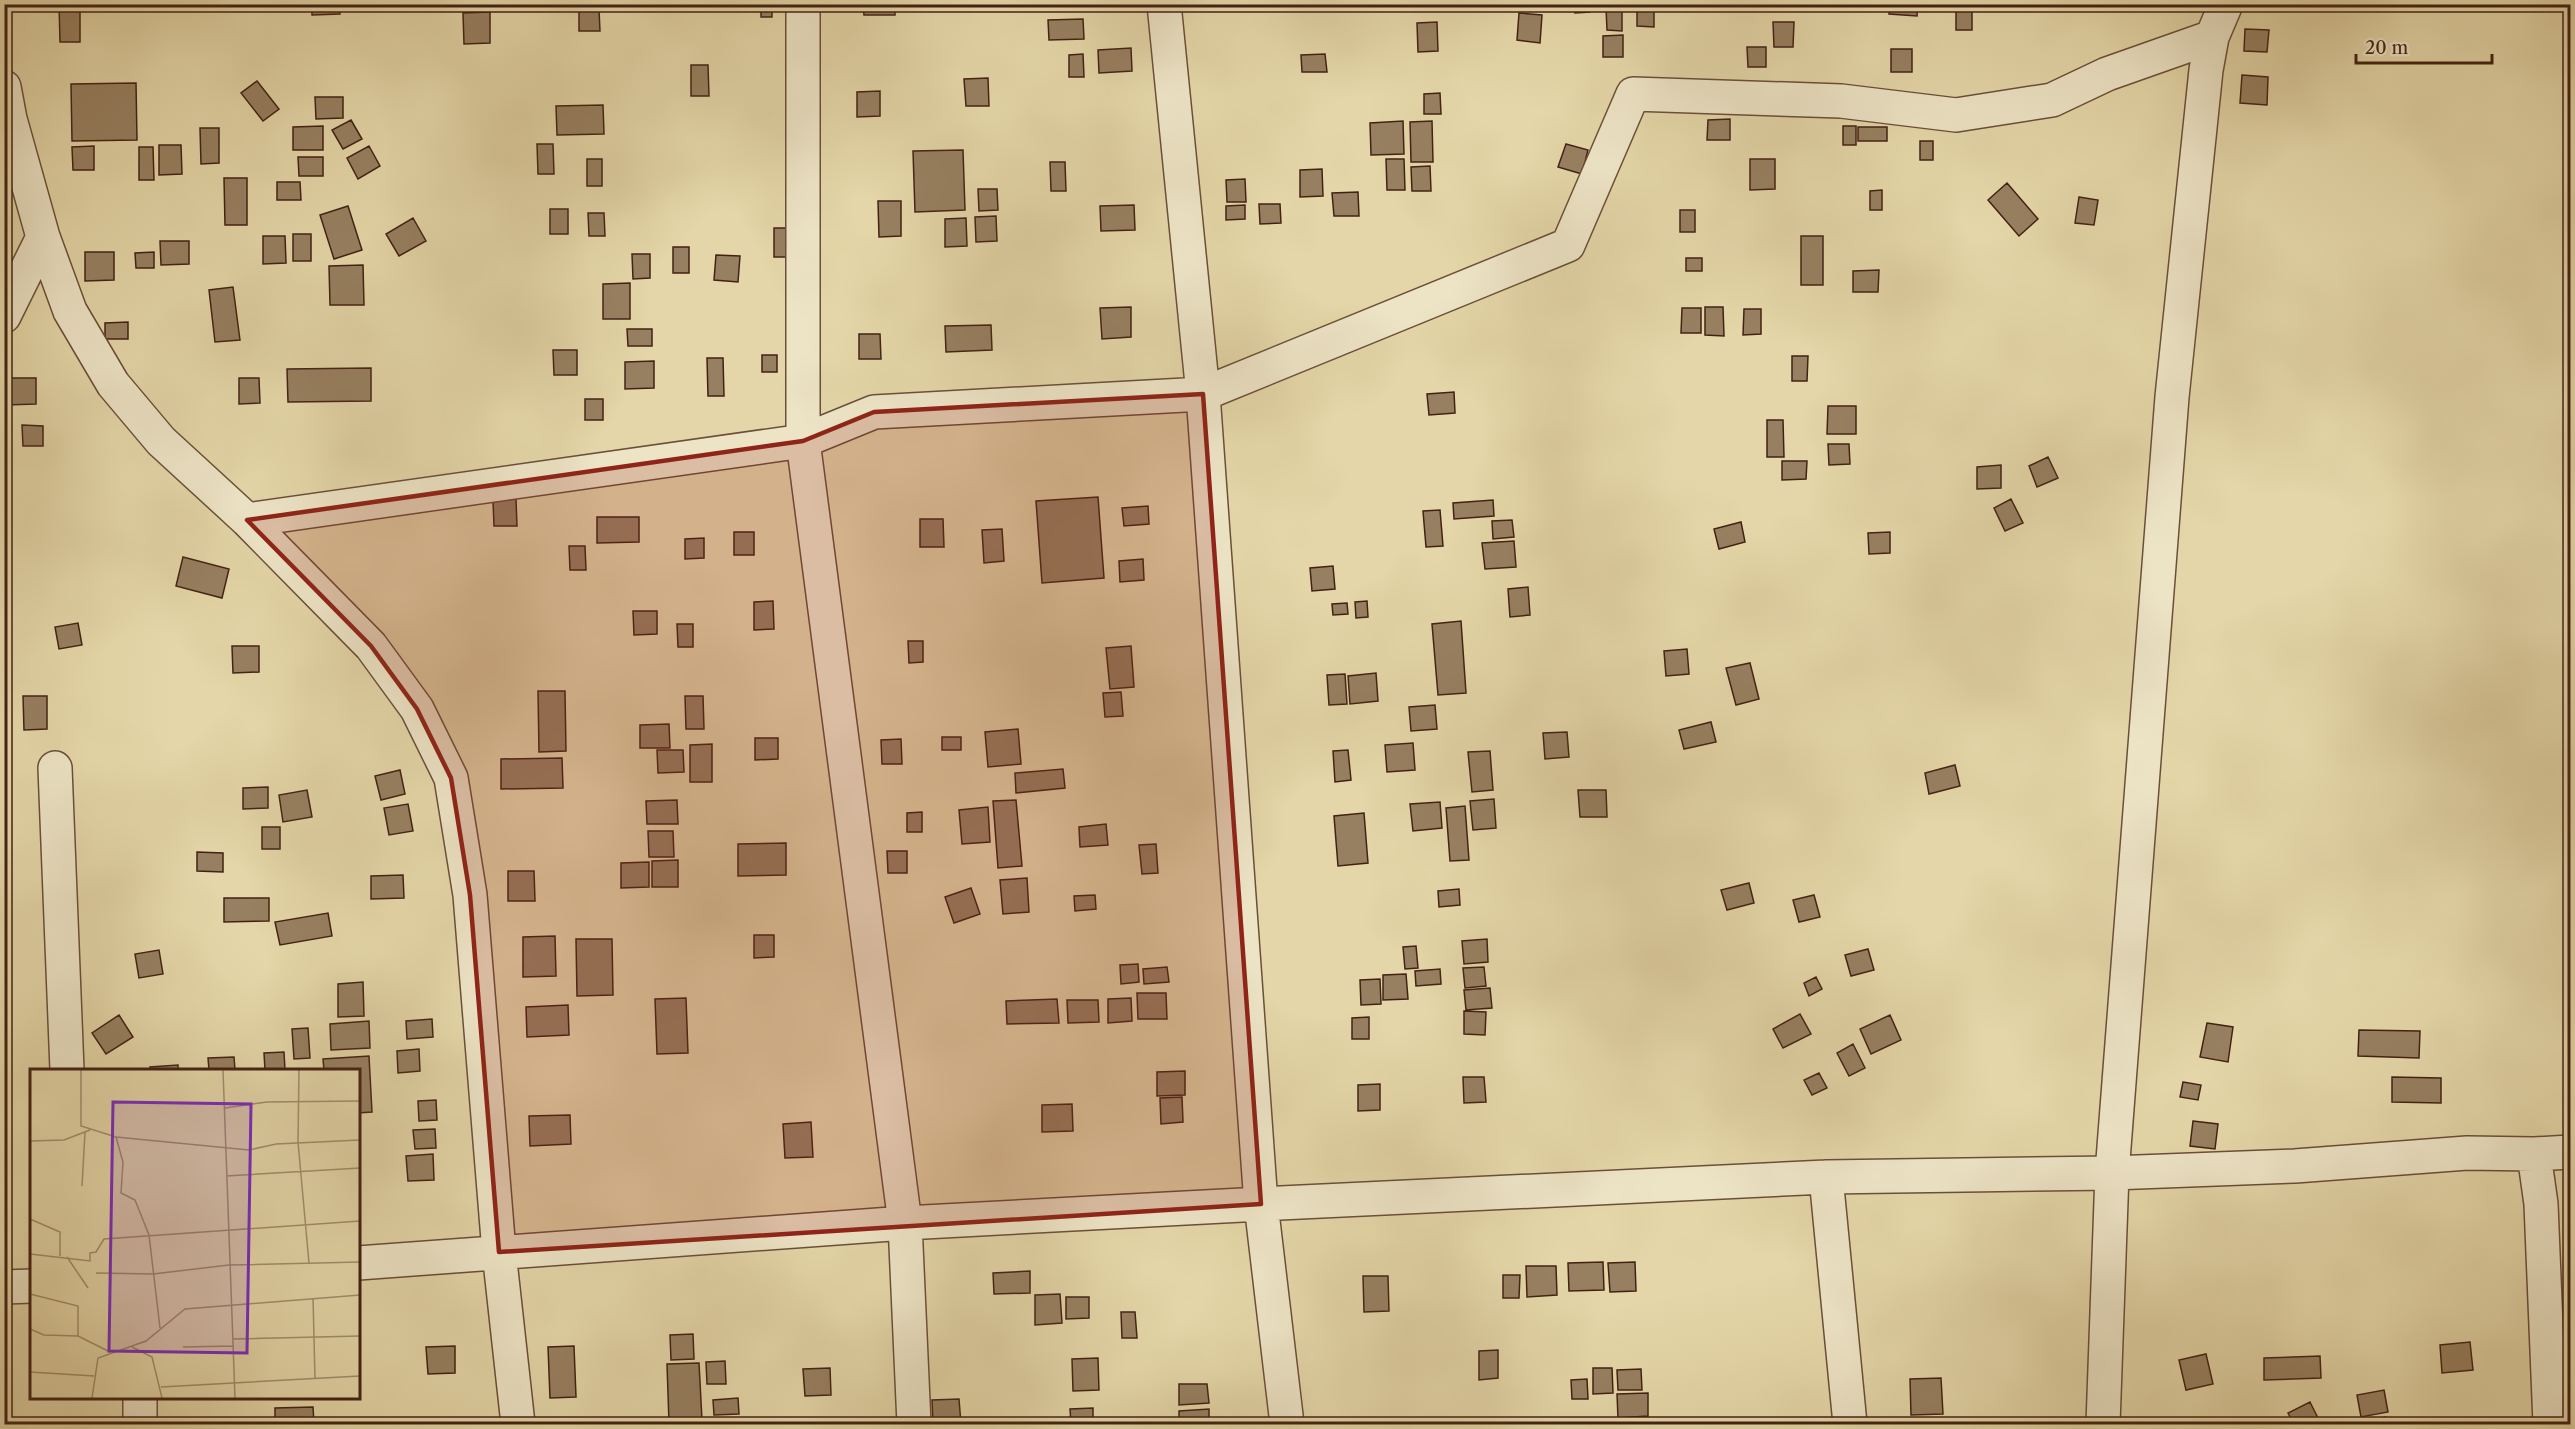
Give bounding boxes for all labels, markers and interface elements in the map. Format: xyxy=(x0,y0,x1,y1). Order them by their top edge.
scale bar xyxy=(2356,27,2492,65)
text: 20 m xyxy=(2365,37,2409,59)
inset map xyxy=(30,1069,360,1399)

